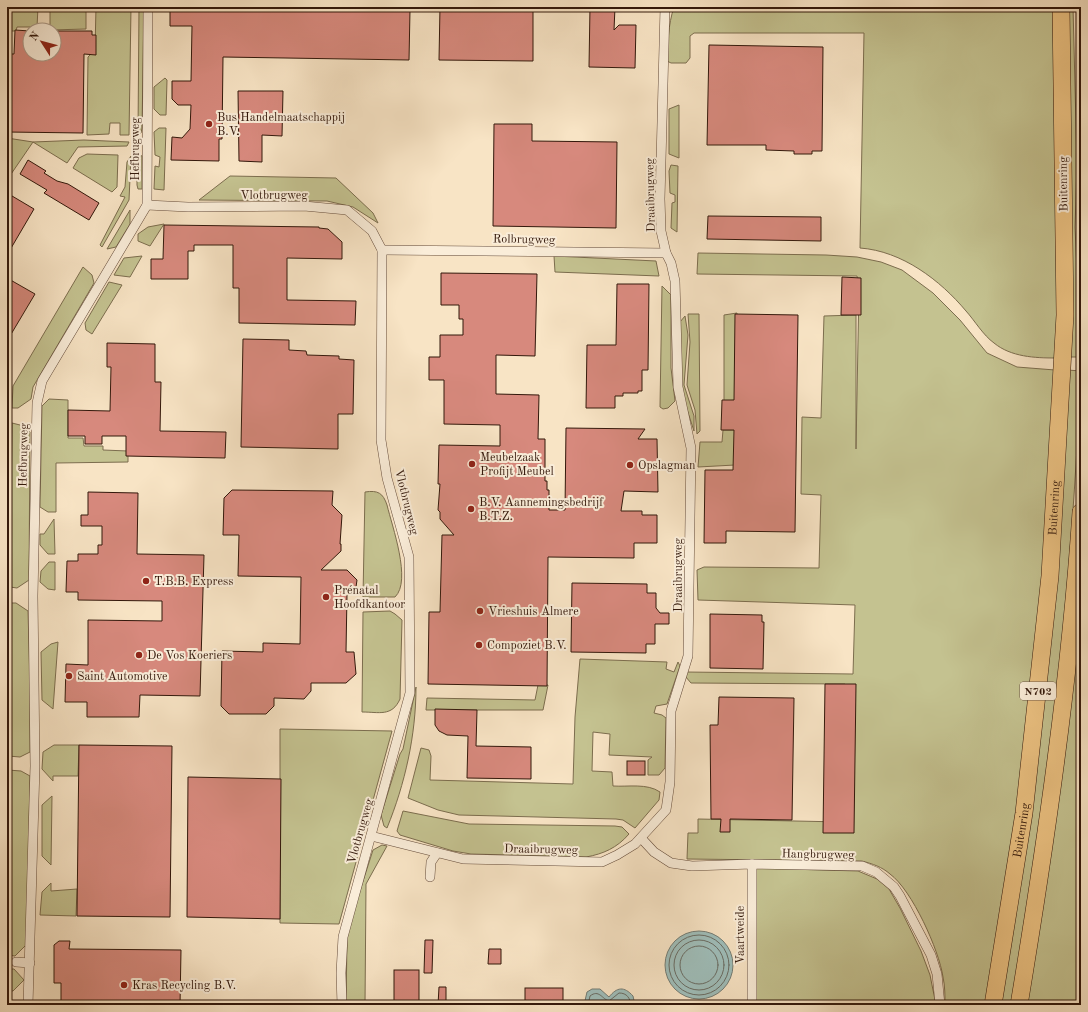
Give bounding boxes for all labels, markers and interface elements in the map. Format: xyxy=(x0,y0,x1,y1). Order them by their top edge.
north arrow xyxy=(22,22,62,62)
text: N xyxy=(28,30,42,44)
place label: Bus Handelmaatschappij B.V. xyxy=(217,112,345,138)
street label: Hefbrugweg xyxy=(130,117,142,181)
marker: Bus Handelmaatschappij B.V. xyxy=(204,119,214,129)
street label: Buitenring xyxy=(1058,156,1070,212)
street label: Draaibrugweg xyxy=(644,157,658,232)
street label: Vlotbrugweg xyxy=(240,190,308,202)
street label: Rolbrugweg xyxy=(493,233,556,247)
street label: Hefbrugweg xyxy=(17,423,31,487)
place label: Meubelzaak Profijt Meubel xyxy=(480,452,554,478)
marker: Meubelzaak Profijt Meubel xyxy=(467,459,477,469)
marker: Opslagman xyxy=(625,460,635,470)
place label: Opslagman xyxy=(638,460,696,472)
street label: Vlotbrugweg xyxy=(392,468,420,537)
street label: Buitenring xyxy=(1047,480,1063,536)
place label: B.V. Aannemingsbedrijf B.T.Z. xyxy=(479,497,604,523)
marker: B.V. Aannemingsbedrijf B.T.Z. xyxy=(466,504,476,514)
street label: Draaibrugweg xyxy=(673,537,685,612)
marker: T.B.B. Express xyxy=(141,576,151,586)
place label: T.B.B. Express xyxy=(154,576,233,588)
place label: Prénatal Hoofdkantoor xyxy=(334,585,405,611)
marker: Prénatal Hoofdkantoor xyxy=(321,592,331,602)
marker: Vrieshuis Almere xyxy=(475,606,485,616)
place label: Vrieshuis Almere xyxy=(488,606,579,618)
marker: Compoziet B.V. xyxy=(474,640,484,650)
place label: Compoziet B.V. xyxy=(487,640,567,652)
marker: De Vos Koeriers xyxy=(134,650,144,660)
place label: De Vos Koeriers xyxy=(147,650,232,662)
marker: Saint Automotive xyxy=(64,671,74,681)
place label: Saint Automotive xyxy=(77,671,168,683)
road number: N702 xyxy=(1020,682,1056,700)
street label: Vlotbrugweg xyxy=(346,797,376,865)
street label: Buitenring xyxy=(1012,802,1032,859)
street label: Draaibrugweg xyxy=(504,843,579,857)
street label: Hangbrugweg xyxy=(781,848,855,862)
street label: Vaartweide xyxy=(735,905,747,964)
marker: Kras Recycling B.V. xyxy=(119,980,129,990)
place label: Kras Recycling B.V. xyxy=(132,980,236,992)

